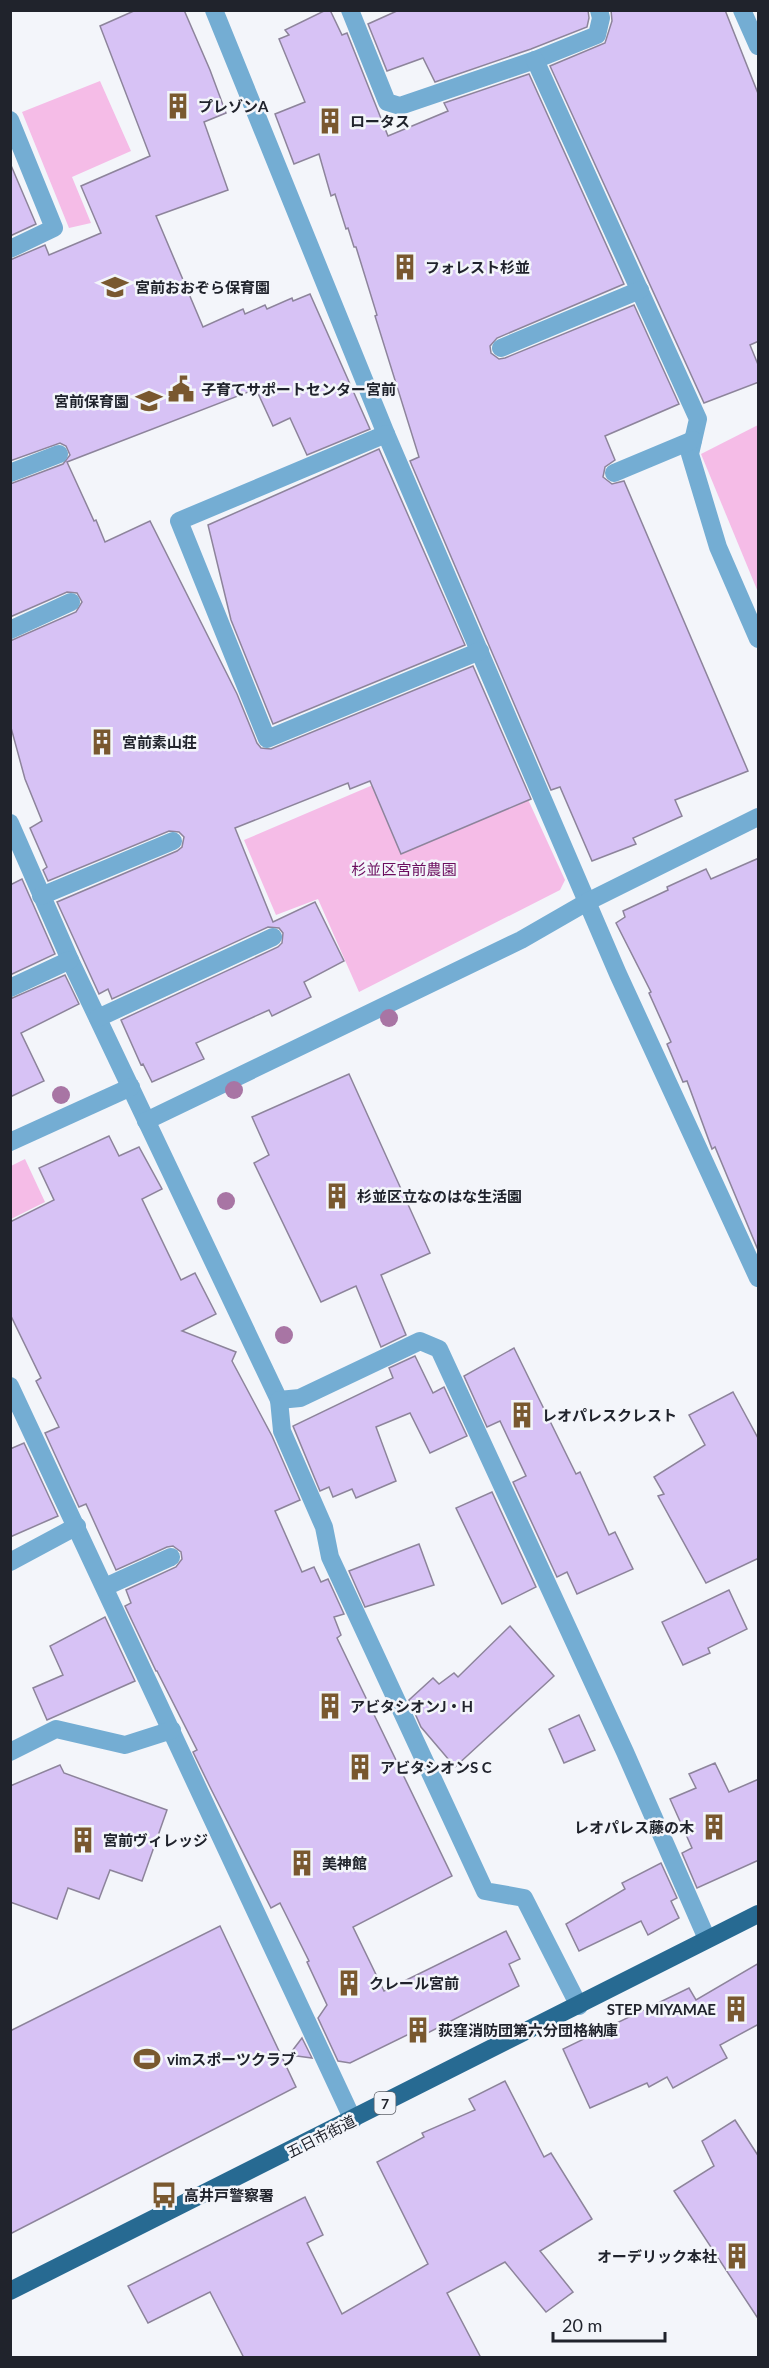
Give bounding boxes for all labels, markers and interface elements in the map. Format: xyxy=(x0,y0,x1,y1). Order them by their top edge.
building icon: プレゾンA xyxy=(163,91,193,121)
place label: プレゾンA xyxy=(198,97,269,115)
building icon: ロータス xyxy=(315,106,345,136)
place label: ロータス xyxy=(350,112,410,130)
building icon: フォレスト杉並 xyxy=(390,252,420,282)
place label: フォレスト杉並 xyxy=(425,258,530,276)
school or university icon: 宮前おおぞら保育園 xyxy=(100,272,130,302)
place label: 宮前おおぞら保育園 xyxy=(135,278,270,296)
public building icon: 子育てサポートセンター宮前 xyxy=(166,374,196,404)
place label: 子育てサポートセンター宮前 xyxy=(201,380,396,398)
school or university icon: 宮前保育園 xyxy=(134,386,164,416)
place label: 宮前保育園 xyxy=(54,392,129,410)
building icon: 宮前素山荘 xyxy=(87,727,117,757)
place label: 宮前素山荘 xyxy=(122,733,197,751)
park label: 杉並区宮前農園 xyxy=(351,860,457,878)
building icon: 杉並区立なのはな生活園 xyxy=(322,1181,352,1211)
place label: 杉並区立なのはな生活園 xyxy=(357,1187,522,1205)
building icon: レオパレスクレスト xyxy=(507,1400,537,1430)
place label: レオパレスクレスト xyxy=(542,1406,677,1424)
building icon: アビタシオンJ・H xyxy=(315,1691,345,1721)
place label: アビタシオンJ・H xyxy=(350,1697,473,1715)
building icon: アビタシオンS C xyxy=(345,1752,375,1782)
place label: アビタシオンS C xyxy=(380,1758,492,1776)
building icon: レオパレス藤の木 xyxy=(699,1812,729,1842)
place label: レオパレス藤の木 xyxy=(574,1818,694,1836)
building icon: 宮前ヴィレッジ xyxy=(68,1825,98,1855)
place label: 宮前ヴィレッジ xyxy=(103,1831,208,1849)
building icon: 美神館 xyxy=(287,1848,317,1878)
place label: 美神館 xyxy=(322,1854,367,1872)
building icon: クレール宮前 xyxy=(334,1968,364,1998)
place label: クレール宮前 xyxy=(369,1974,459,1992)
building icon: STEP MIYAMAE xyxy=(721,1994,751,2024)
place label: STEP MIYAMAE xyxy=(607,2000,716,2018)
building icon: 荻窪消防団第六分団格納庫 xyxy=(403,2015,433,2045)
place label: 荻窪消防団第六分団格納庫 xyxy=(438,2021,618,2039)
sports icon: vimスポーツクラブ xyxy=(132,2044,162,2074)
place label: vimスポーツクラブ xyxy=(167,2050,296,2068)
road number: 7 xyxy=(374,2092,396,2114)
street label: 五日市街道 xyxy=(283,2111,359,2161)
bus stop icon: 高井戸警察署 xyxy=(149,2180,179,2210)
place label: 高井戸警察署 xyxy=(184,2186,274,2204)
building icon: オーデリック本社 xyxy=(722,2241,752,2271)
place label: オーデリック本社 xyxy=(597,2247,717,2265)
scale bar xyxy=(553,2305,666,2343)
text: 20 m xyxy=(562,2314,602,2336)

